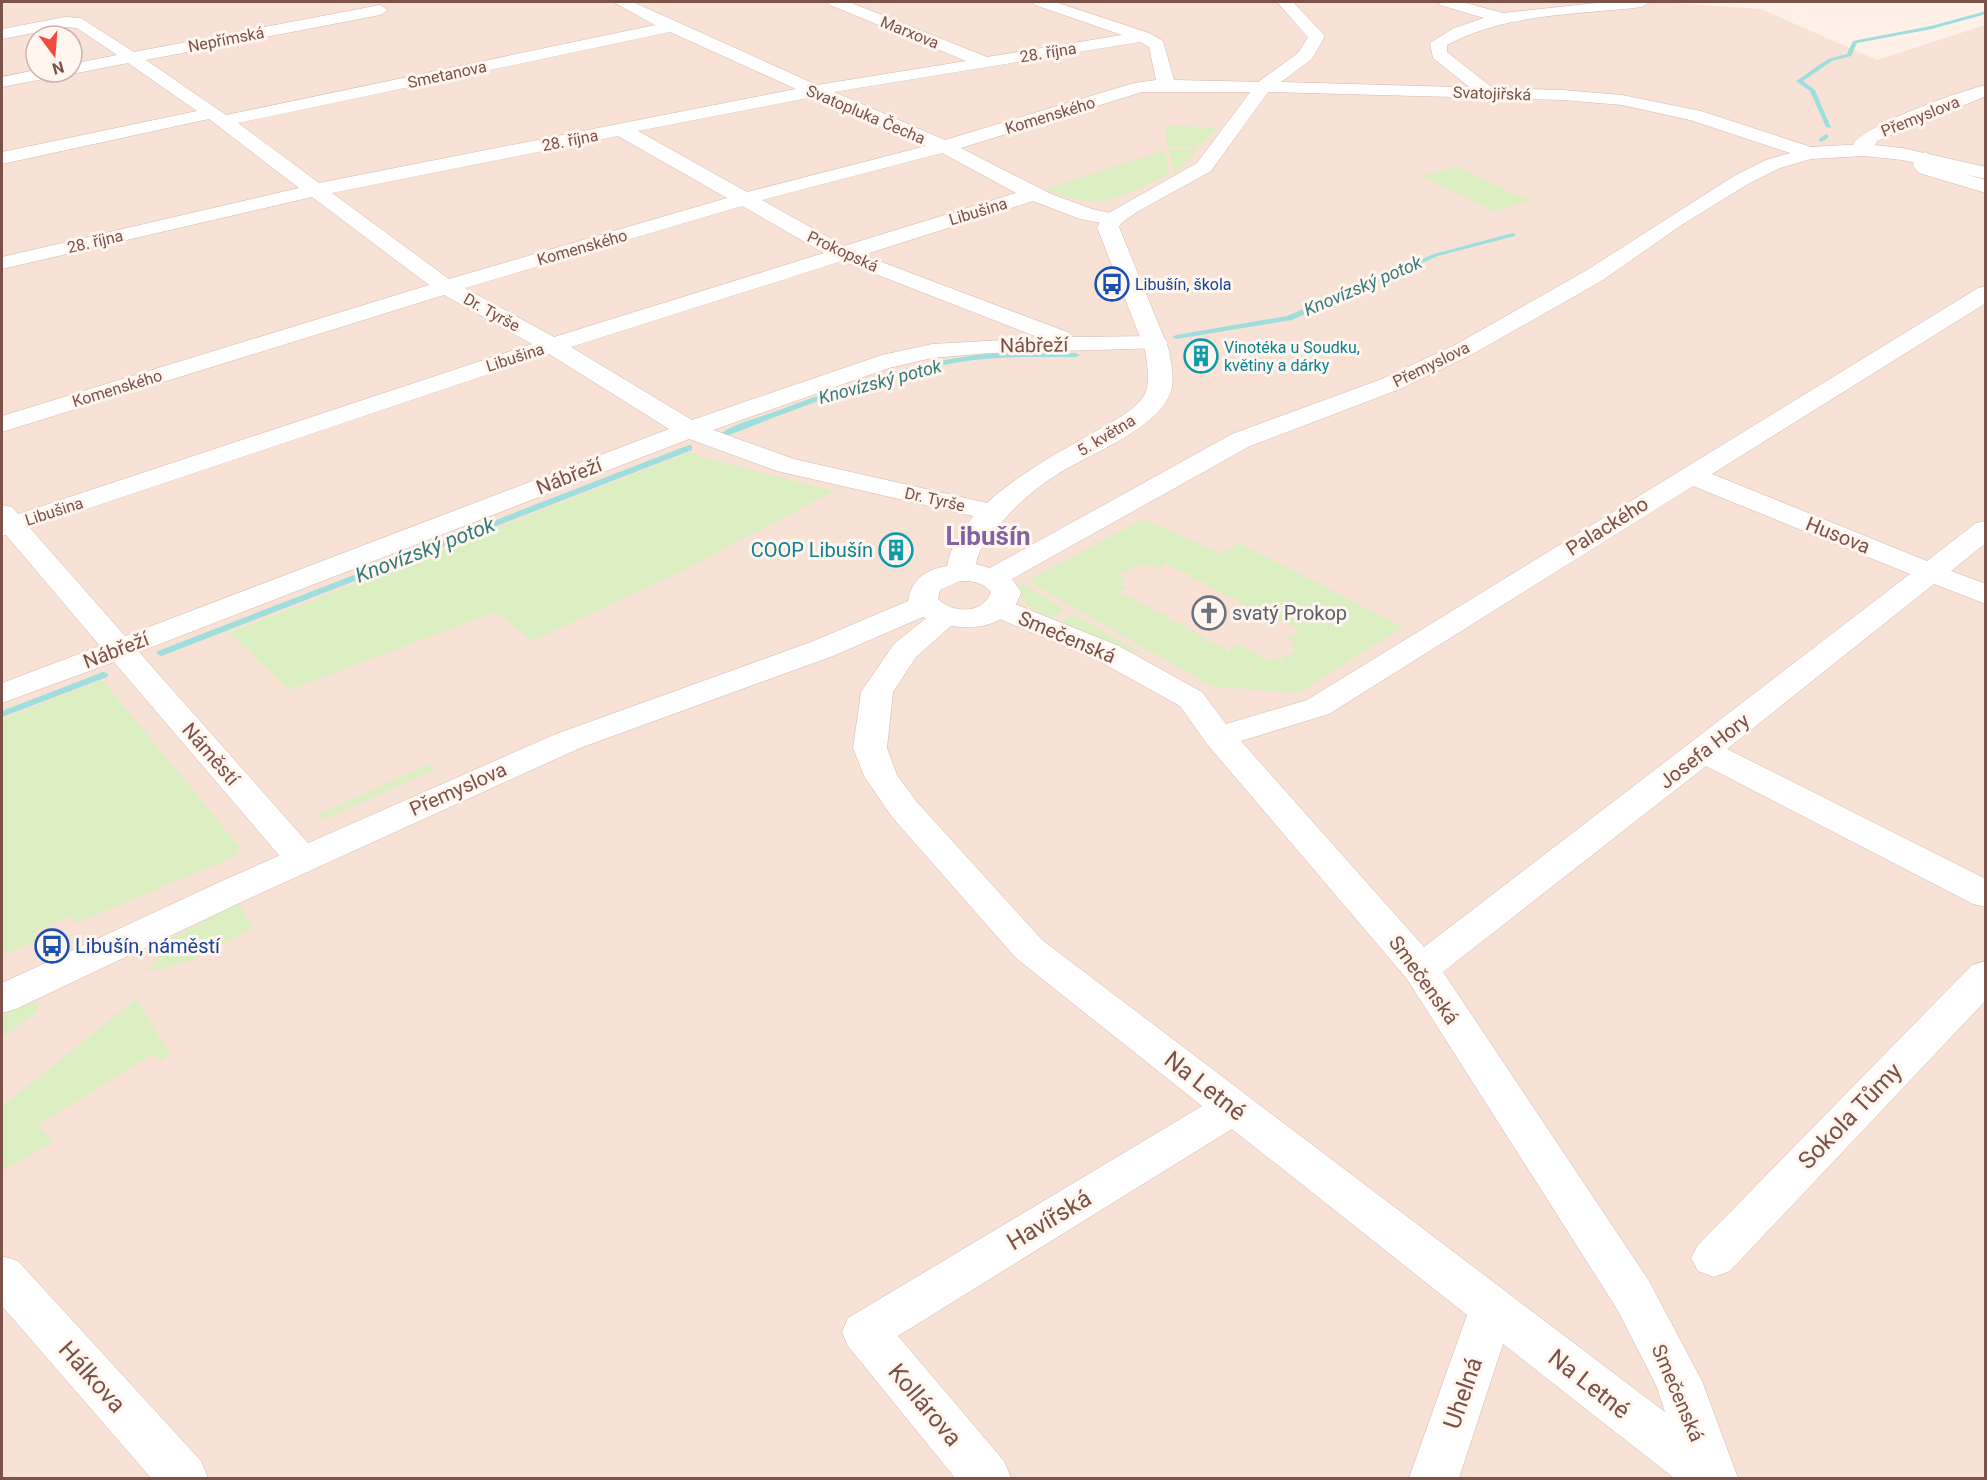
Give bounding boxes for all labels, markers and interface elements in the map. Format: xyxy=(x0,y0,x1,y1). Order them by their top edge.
street label: Marxova xyxy=(878,12,942,53)
street label: Nepřímská xyxy=(186,23,266,56)
north arrow xyxy=(24,24,84,84)
street label: 28. října xyxy=(1018,39,1078,66)
text: N xyxy=(50,57,66,79)
street label: Smetanova xyxy=(406,57,488,92)
street label: Svatopluka Čecha xyxy=(803,80,929,148)
street label: Svatojiřská xyxy=(1453,83,1531,104)
street label: Přemyslova xyxy=(1878,92,1962,141)
street label: Komenského xyxy=(1003,93,1097,138)
street label: 28. října xyxy=(540,126,600,155)
street label: Libušina xyxy=(947,194,1010,229)
street label: 28. října xyxy=(65,226,125,257)
street label: Komenského xyxy=(535,226,629,269)
street label: Prokopská xyxy=(804,227,881,276)
water label: Knovízský potok xyxy=(1301,251,1426,320)
bus stop icon: Libušín, škola xyxy=(1094,266,1130,302)
place label: Libušín, škola xyxy=(1135,275,1232,294)
street label: Dr. Tyrše xyxy=(460,289,523,336)
street label: Nábřeží xyxy=(1000,332,1069,358)
building icon: Vinotéka u Soudku, květiny a dárky xyxy=(1183,338,1219,374)
place label: Vinotéka u Soudku, květiny a dárky xyxy=(1224,338,1360,375)
street label: Přemyslova xyxy=(1390,338,1473,391)
street label: Libušina xyxy=(484,339,547,376)
water label: Knovízský potok xyxy=(816,355,945,408)
street label: Komenského xyxy=(70,366,164,411)
street label: 5. května xyxy=(1074,411,1139,460)
street label: Nábřeží xyxy=(533,452,606,499)
street label: Dr. Tyrše xyxy=(903,483,967,516)
street label: Palackého xyxy=(1561,491,1653,561)
street label: Libušina xyxy=(23,493,86,530)
street label: Husova xyxy=(1802,511,1874,559)
water label: Knovízský potok xyxy=(352,512,499,588)
district label: Libušín xyxy=(945,521,1031,551)
building icon: COOP Libušín xyxy=(878,532,914,568)
place label: COOP Libušín xyxy=(751,538,873,562)
church icon: svatý Prokop xyxy=(1191,595,1227,631)
place label: svatý Prokop xyxy=(1232,601,1347,625)
street label: Smečenská xyxy=(1015,606,1119,668)
street label: Nábřeží xyxy=(80,626,153,673)
street label: Josefa Hory xyxy=(1654,708,1754,794)
street label: Náměstí xyxy=(177,718,245,791)
street label: Přemyslova xyxy=(406,757,510,821)
bus stop icon: Libušín, náměstí xyxy=(34,928,70,964)
street label: Smečenská xyxy=(1384,931,1464,1029)
place label: Libušín, náměstí xyxy=(75,934,221,958)
street label: Na Letné xyxy=(1159,1046,1251,1126)
street label: Sokola Tůmy xyxy=(1792,1057,1908,1175)
street label: Havířská xyxy=(1002,1184,1096,1256)
street label: Hálkova xyxy=(53,1336,131,1418)
street label: Smečenská xyxy=(1647,1341,1709,1445)
street label: Na Letné xyxy=(1543,1344,1635,1424)
street label: Uhelná xyxy=(1438,1354,1488,1432)
street label: Kollárova xyxy=(882,1358,968,1452)

